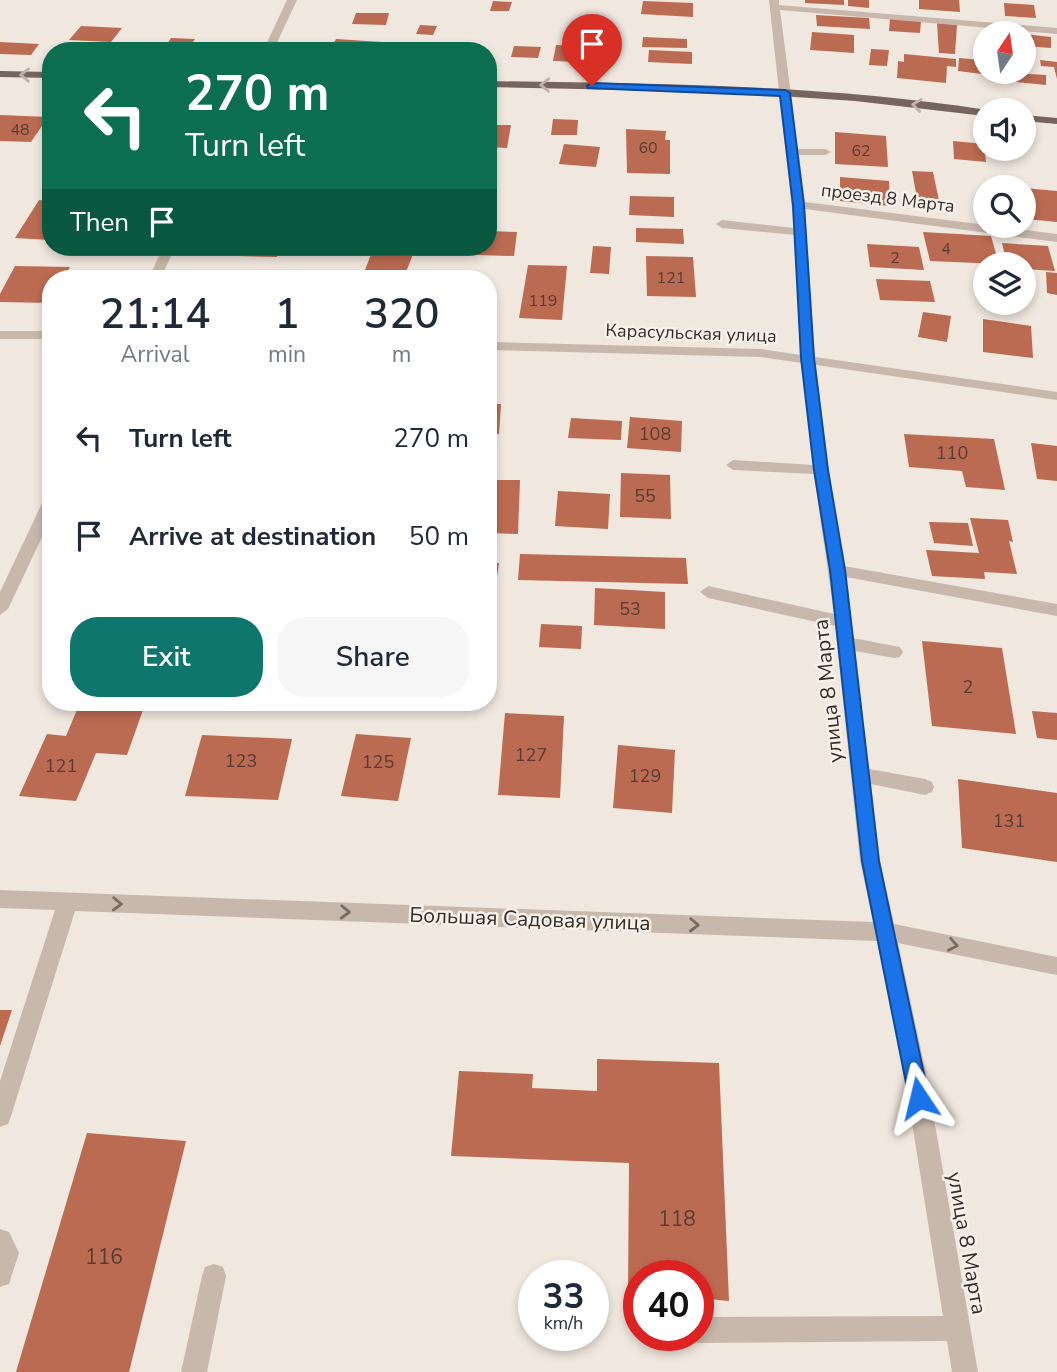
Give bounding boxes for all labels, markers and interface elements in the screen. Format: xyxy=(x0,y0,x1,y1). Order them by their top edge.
pin xyxy=(562,14,622,86)
north arrow xyxy=(973,21,1036,84)
map controls xyxy=(973,21,1036,315)
icon: arrive xyxy=(573,25,611,63)
text: 270 m xyxy=(185,60,329,127)
one-way arrow xyxy=(20,67,31,82)
icon: left xyxy=(70,70,161,161)
one-way arrow xyxy=(540,77,550,93)
one-way arrow xyxy=(912,98,923,113)
button: sound xyxy=(973,98,1036,161)
house number: 48 xyxy=(10,119,30,141)
text: Turn left xyxy=(185,124,305,167)
house number: 60 xyxy=(638,137,658,159)
house number: 62 xyxy=(851,140,871,162)
button: search xyxy=(973,175,1036,238)
street label: проезд 8 Марта xyxy=(820,178,956,218)
icon: arrive xyxy=(143,203,181,241)
text: Then xyxy=(70,205,129,240)
house number: 4 xyxy=(941,238,951,260)
house number: 2 xyxy=(890,247,900,269)
button: layers xyxy=(973,252,1036,315)
house number: 121 xyxy=(657,267,685,289)
text: 21:14 xyxy=(100,286,210,343)
text: 1 xyxy=(274,286,300,343)
text: 320 xyxy=(364,286,439,343)
house number: 119 xyxy=(529,290,557,312)
street label: Карасульская улица xyxy=(605,318,777,348)
text: Arrival xyxy=(120,339,190,370)
text: min xyxy=(268,339,306,370)
text: m xyxy=(392,339,411,370)
icon: left xyxy=(70,419,108,457)
text: Turn left xyxy=(129,421,232,456)
text: 270 m xyxy=(393,421,469,456)
house number: 108 xyxy=(639,422,671,446)
house number: 110 xyxy=(936,441,968,465)
house number: 55 xyxy=(634,484,656,508)
icon: arrive xyxy=(70,517,108,555)
text: Arrive at destination xyxy=(129,519,376,554)
text: 50 m xyxy=(409,519,469,554)
house number: 53 xyxy=(619,597,641,621)
button: Exit xyxy=(70,617,263,697)
button: Share xyxy=(277,617,469,697)
street label: улица 8 Марта xyxy=(807,618,849,764)
house number: 2 xyxy=(963,675,973,699)
house number: 127 xyxy=(515,743,547,767)
house number: 123 xyxy=(225,749,257,773)
house number: 125 xyxy=(362,750,394,774)
house number: 121 xyxy=(45,754,77,778)
house number: 129 xyxy=(629,764,661,788)
house number: 131 xyxy=(993,809,1025,833)
one-way arrow xyxy=(112,896,123,912)
street label: Большая Садовая улица xyxy=(409,901,651,937)
one-way arrow xyxy=(339,905,350,920)
one-way arrow xyxy=(689,917,700,932)
one-way arrow xyxy=(947,936,959,951)
position arrow xyxy=(882,1061,956,1135)
street label: улица 8 Марта xyxy=(941,1169,993,1317)
house number: 118 xyxy=(658,1205,696,1233)
house number: 116 xyxy=(85,1243,123,1271)
speed limit sign: 40 xyxy=(623,1260,714,1351)
text: 33 xyxy=(542,1273,585,1320)
text: km/h xyxy=(544,1311,583,1335)

